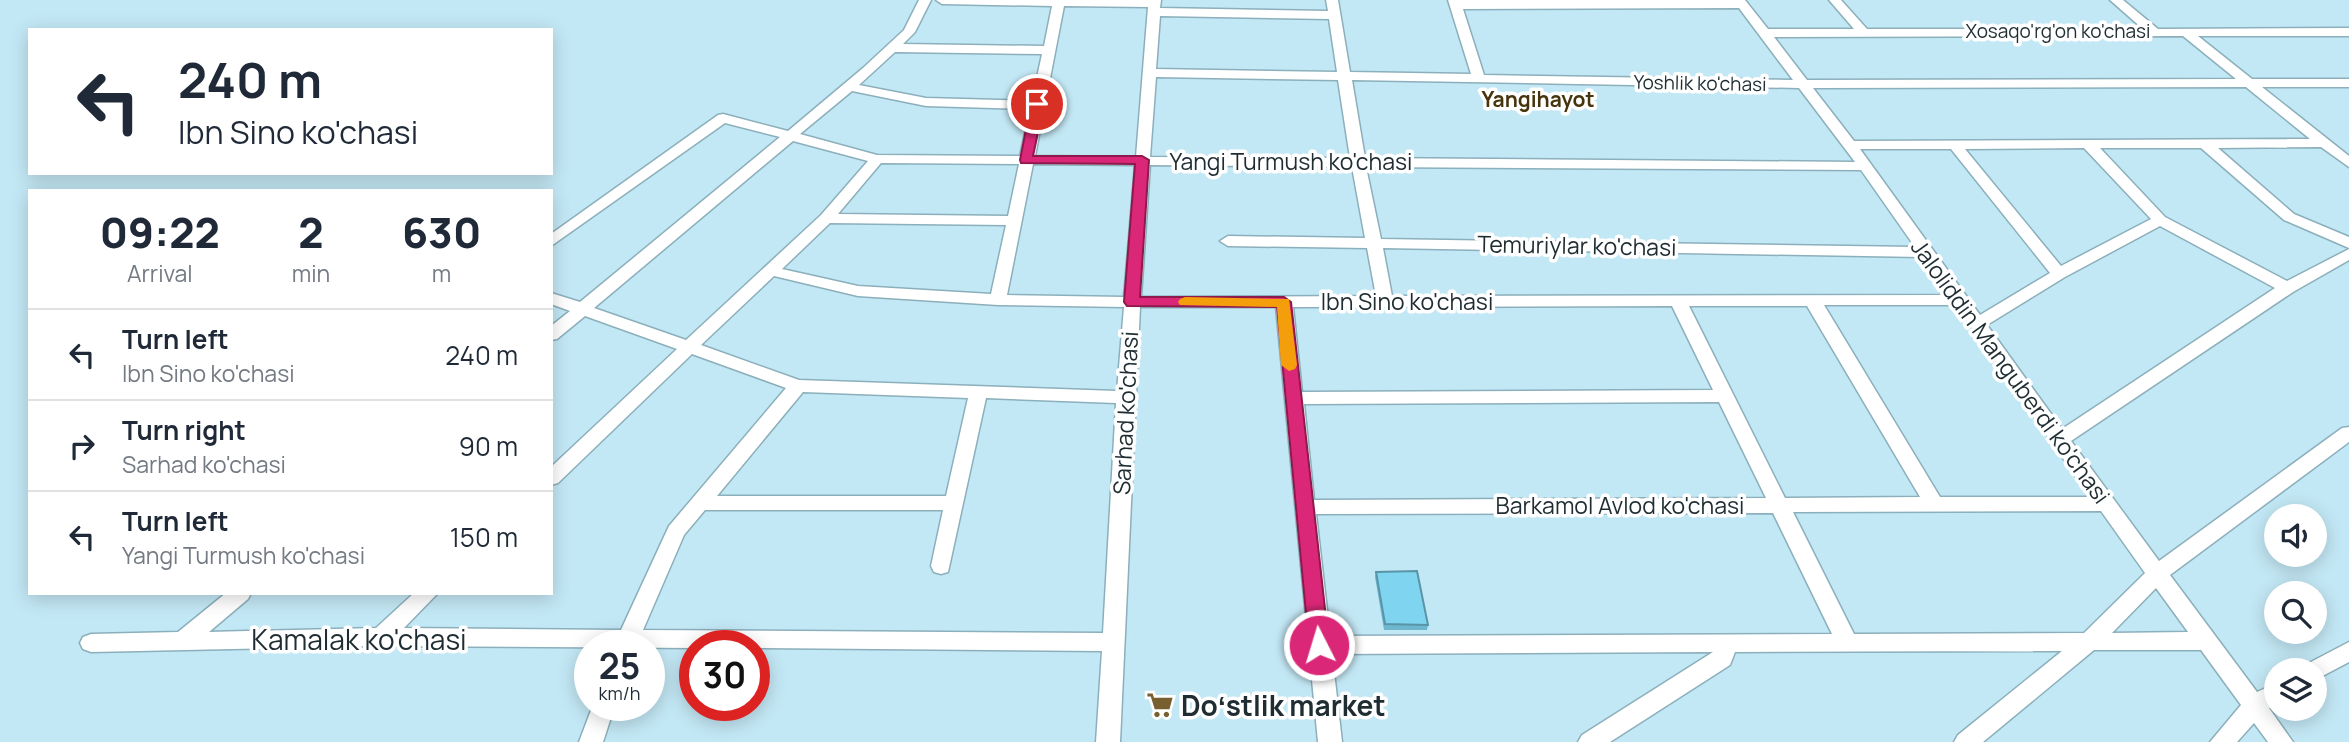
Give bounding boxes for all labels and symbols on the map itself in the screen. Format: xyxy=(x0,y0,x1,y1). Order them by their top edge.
street label: Xosaqo'rg'on ko'chasi xyxy=(1966,18,2150,44)
street label: Yoshlik ko'chasi xyxy=(1633,69,1767,97)
pin xyxy=(1007,74,1067,134)
district label: Yangihayot xyxy=(1481,85,1595,113)
street label: Yangi Turmush ko'chasi xyxy=(1169,145,1413,177)
street label: Temuriylar ko'chasi xyxy=(1477,227,1677,263)
street label: Jaloliddin Manguberdi ko'chasi xyxy=(1904,232,2118,510)
street label: Ibn Sino ko'chasi xyxy=(1321,285,1493,317)
street label: Sarhad ko'chasi xyxy=(1105,330,1145,496)
street label: Barkamol Avlod ko'chasi xyxy=(1496,489,1744,521)
position arrow xyxy=(1282,608,1356,682)
street label: Kamalak ko'chasi xyxy=(251,620,467,658)
speed limit sign: 30 xyxy=(679,630,770,721)
place label: Doʻstlik market xyxy=(1181,686,1386,724)
supermarket icon: Doʻstlik market xyxy=(1145,690,1175,720)

